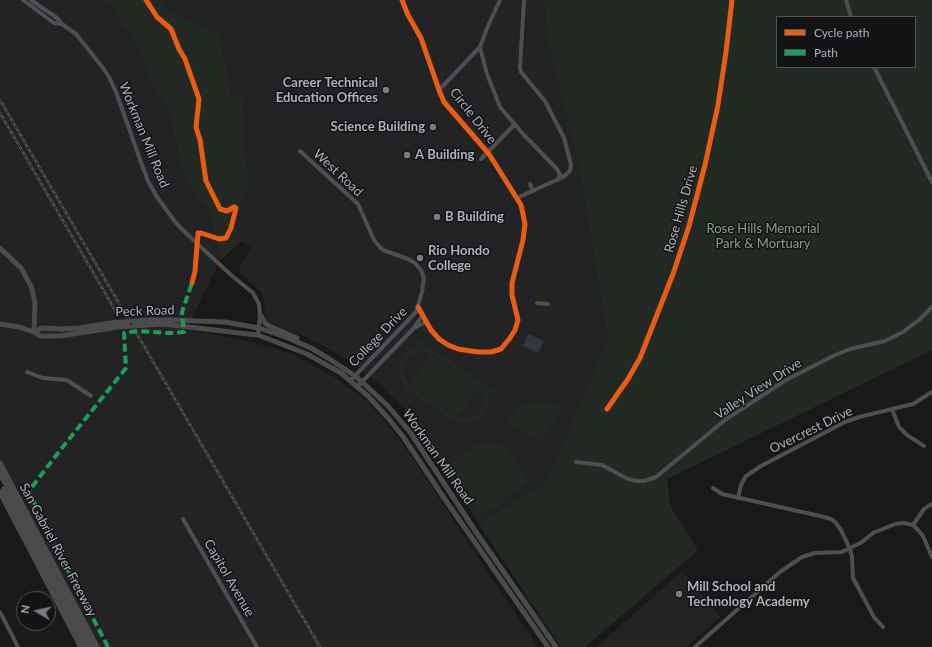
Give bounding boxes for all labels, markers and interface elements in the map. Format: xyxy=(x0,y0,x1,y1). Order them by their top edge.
legend xyxy=(776,16,916,68)
text: Cycle path xyxy=(814,25,869,40)
text: Path xyxy=(814,45,838,60)
place label: Career Technical Education Offices xyxy=(276,75,378,106)
street label: Workman Mill Road xyxy=(116,80,172,190)
marker: Career Technical Education Offices xyxy=(381,85,391,95)
street label: Circle Drive xyxy=(446,85,500,147)
place label: Science Building xyxy=(331,119,425,135)
marker: Science Building xyxy=(428,122,438,132)
street label: West Road xyxy=(310,146,366,200)
place label: A Building xyxy=(415,147,474,163)
marker: A Building xyxy=(402,150,412,160)
street label: Rose Hills Drive xyxy=(661,164,701,254)
place label: B Building xyxy=(445,209,504,225)
marker: B Building xyxy=(432,212,442,222)
park label: Rose Hills Memorial Park & Mortuary xyxy=(706,221,820,252)
place label: Rio Hondo College xyxy=(428,243,490,274)
marker: Rio Hondo College xyxy=(415,253,425,263)
street label: Peck Road xyxy=(115,302,175,320)
street label: College Drive xyxy=(346,304,410,370)
street label: Valley View Drive xyxy=(712,355,804,423)
street label: Overcrest Drive xyxy=(767,403,855,457)
street label: Workman Mill Road xyxy=(399,406,477,508)
street label: San Gabriel River Freeway xyxy=(16,481,100,619)
street label: Capitol Avenue xyxy=(200,536,258,620)
place label: Mill School and Technology Academy xyxy=(687,579,810,610)
marker: Mill School and Technology Academy xyxy=(674,589,684,599)
north arrow xyxy=(16,591,56,631)
text: N xyxy=(18,604,32,614)

